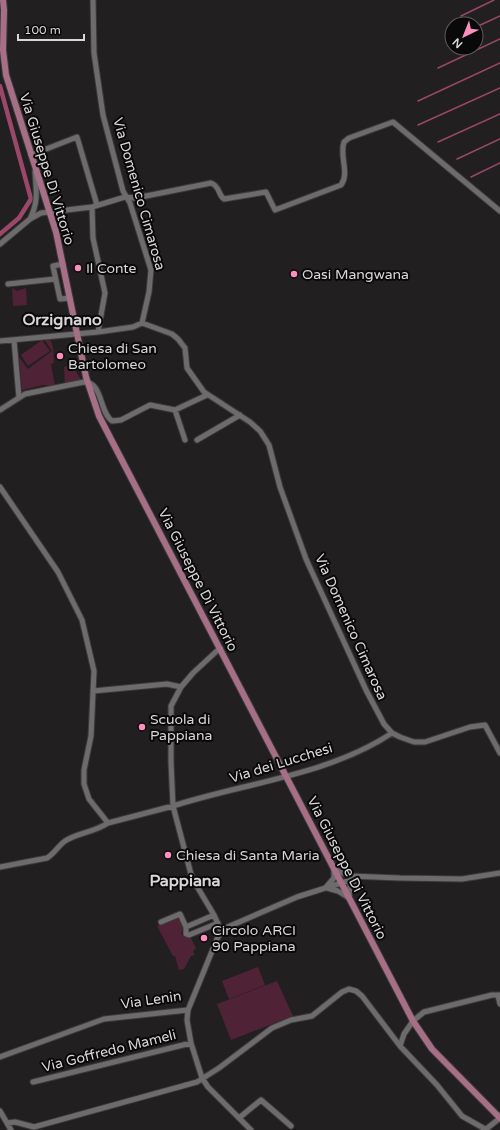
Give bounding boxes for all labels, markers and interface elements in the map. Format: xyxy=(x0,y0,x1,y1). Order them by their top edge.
scale bar xyxy=(18,16,84,42)
north arrow xyxy=(444,16,484,56)
text: 100 m xyxy=(24,23,61,37)
text: N xyxy=(450,35,465,51)
street label: Via Giuseppe Di Vittorio xyxy=(16,91,78,247)
street label: Via Domenico Cimarosa xyxy=(109,116,169,272)
place label: Il Conte xyxy=(86,260,137,277)
marker: Il Conte xyxy=(73,263,83,273)
place label: Oasi Mangwana xyxy=(302,266,409,283)
marker: Oasi Mangwana xyxy=(289,269,299,279)
district label: Orzignano xyxy=(22,310,102,330)
place label: Chiesa di San Bartolomeo xyxy=(68,340,157,373)
marker: Chiesa di San Bartolomeo xyxy=(55,351,65,361)
street label: Via Giuseppe Di Vittorio xyxy=(155,506,241,654)
street label: Via Domenico Cimarosa xyxy=(311,551,391,703)
place label: Scuola di Pappiana xyxy=(150,711,212,744)
marker: Scuola di Pappiana xyxy=(137,722,147,732)
street label: Via dei Lucchesi xyxy=(228,739,334,787)
street label: Via Giuseppe Di Vittorio xyxy=(304,794,390,942)
place label: Chiesa di Santa Maria xyxy=(176,847,320,864)
marker: Chiesa di Santa Maria xyxy=(163,850,173,860)
district label: Pappiana xyxy=(149,871,221,891)
place label: Circolo ARCI 90 Pappiana xyxy=(212,922,296,955)
marker: Circolo ARCI 90 Pappiana xyxy=(199,933,209,943)
street label: Via Lenin xyxy=(120,987,182,1013)
street label: Via Goffredo Mameli xyxy=(40,1026,178,1076)

